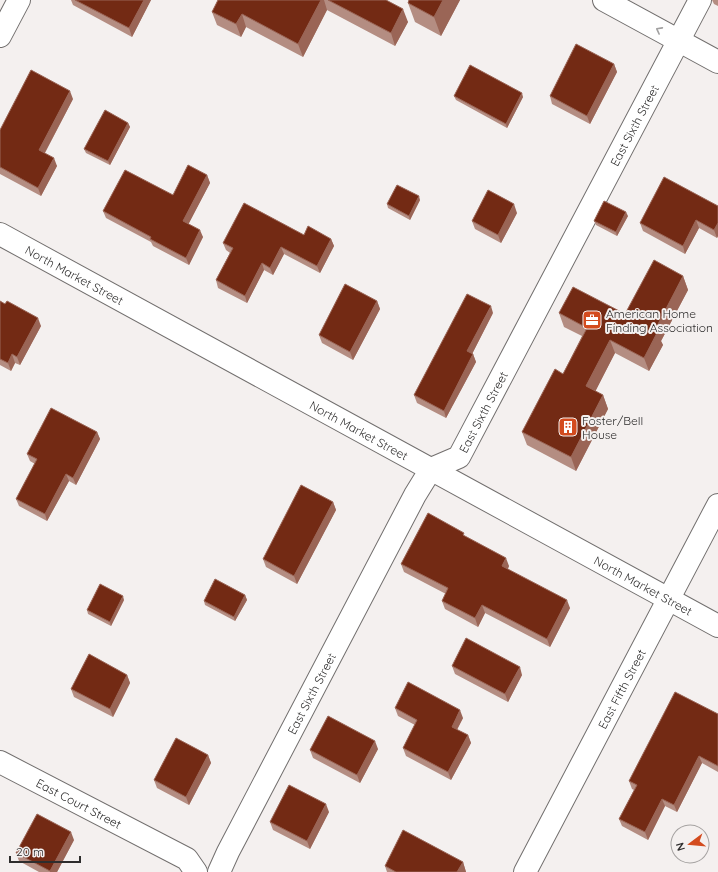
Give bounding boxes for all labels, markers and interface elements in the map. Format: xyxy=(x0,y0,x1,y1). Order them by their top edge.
one-way arrow xyxy=(656,27,663,34)
street label: East Sixth Street xyxy=(606,82,662,168)
street label: North Market Street xyxy=(23,242,126,308)
place label: American Home Finding Association xyxy=(606,306,713,335)
office icon: American Home Finding Association xyxy=(581,309,603,331)
street label: East Sixth Street xyxy=(455,369,510,455)
street label: North Market Street xyxy=(307,397,411,463)
place label: Foster/Bell House xyxy=(582,413,643,442)
building icon: Foster/Bell House xyxy=(557,416,579,438)
street label: North Market Street xyxy=(592,552,695,618)
street label: East Fifth Street xyxy=(594,646,648,731)
street label: East Sixth Street xyxy=(284,650,339,737)
street label: East Court Street xyxy=(34,775,124,831)
north arrow xyxy=(670,824,710,864)
scale bar xyxy=(10,838,80,864)
text: N xyxy=(673,841,688,853)
text: 20 m xyxy=(16,844,44,859)

